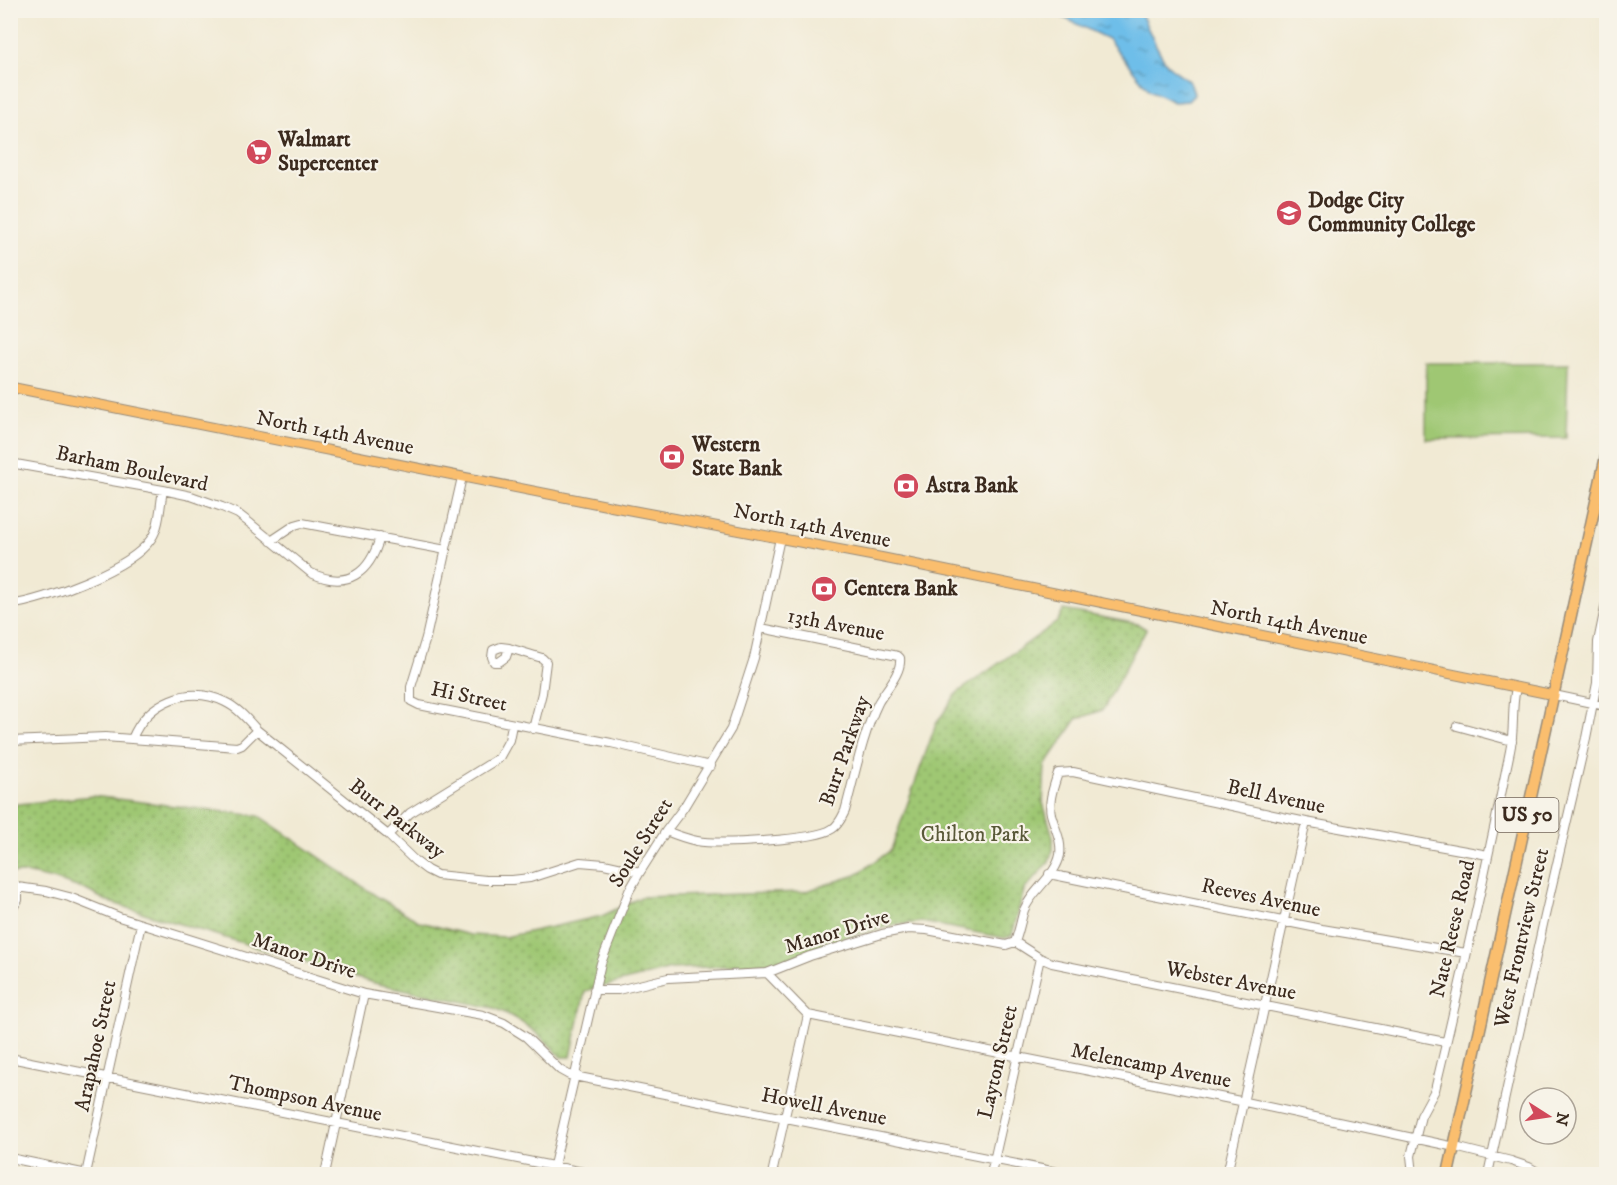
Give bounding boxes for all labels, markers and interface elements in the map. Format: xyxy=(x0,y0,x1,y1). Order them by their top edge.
place label: Walmart Supercenter xyxy=(277,127,379,177)
supermarket icon: Walmart Supercenter xyxy=(244,137,274,167)
place label: Dodge City Community College xyxy=(1308,188,1476,238)
school or university icon: Dodge City Community College xyxy=(1274,198,1304,228)
street label: North 14th Avenue xyxy=(254,405,416,461)
place label: Western State Bank xyxy=(691,432,783,482)
street label: Barham Boulevard xyxy=(53,440,211,498)
bank icon: Western State Bank xyxy=(657,442,687,472)
bank icon: Astra Bank xyxy=(891,471,921,501)
place label: Astra Bank xyxy=(925,473,1019,499)
street label: North 14th Avenue xyxy=(731,498,893,554)
bank icon: Centera Bank xyxy=(809,574,839,604)
place label: Centera Bank xyxy=(844,576,958,602)
street label: North 14th Avenue xyxy=(1208,595,1370,651)
street label: 13th Avenue xyxy=(785,603,887,647)
street label: Hi Street xyxy=(429,676,510,718)
street label: Burr Parkway xyxy=(814,691,876,810)
street label: Burr Parkway xyxy=(344,773,451,865)
street label: Bell Avenue xyxy=(1225,774,1328,820)
street label: Soule Street xyxy=(603,793,679,892)
road number: US 50 xyxy=(1496,798,1558,832)
park label: Chilton Park xyxy=(921,822,1030,848)
street label: West Frontview Street xyxy=(1488,845,1555,1031)
street label: Nate Reese Road xyxy=(1425,857,1482,1000)
street label: Reeves Avenue xyxy=(1199,873,1323,923)
street label: Manor Drive xyxy=(781,904,893,960)
street label: Manor Drive xyxy=(249,927,360,985)
street label: Webster Avenue xyxy=(1163,955,1299,1006)
street label: Arapahoe Street xyxy=(69,978,123,1114)
street label: Layton Street xyxy=(972,1002,1024,1121)
street label: Melencamp Avenue xyxy=(1069,1038,1234,1094)
street label: Thompson Avenue xyxy=(226,1070,385,1128)
street label: Howell Avenue xyxy=(759,1082,889,1132)
north arrow xyxy=(1518,1086,1578,1146)
text: N xyxy=(1551,1110,1573,1127)

